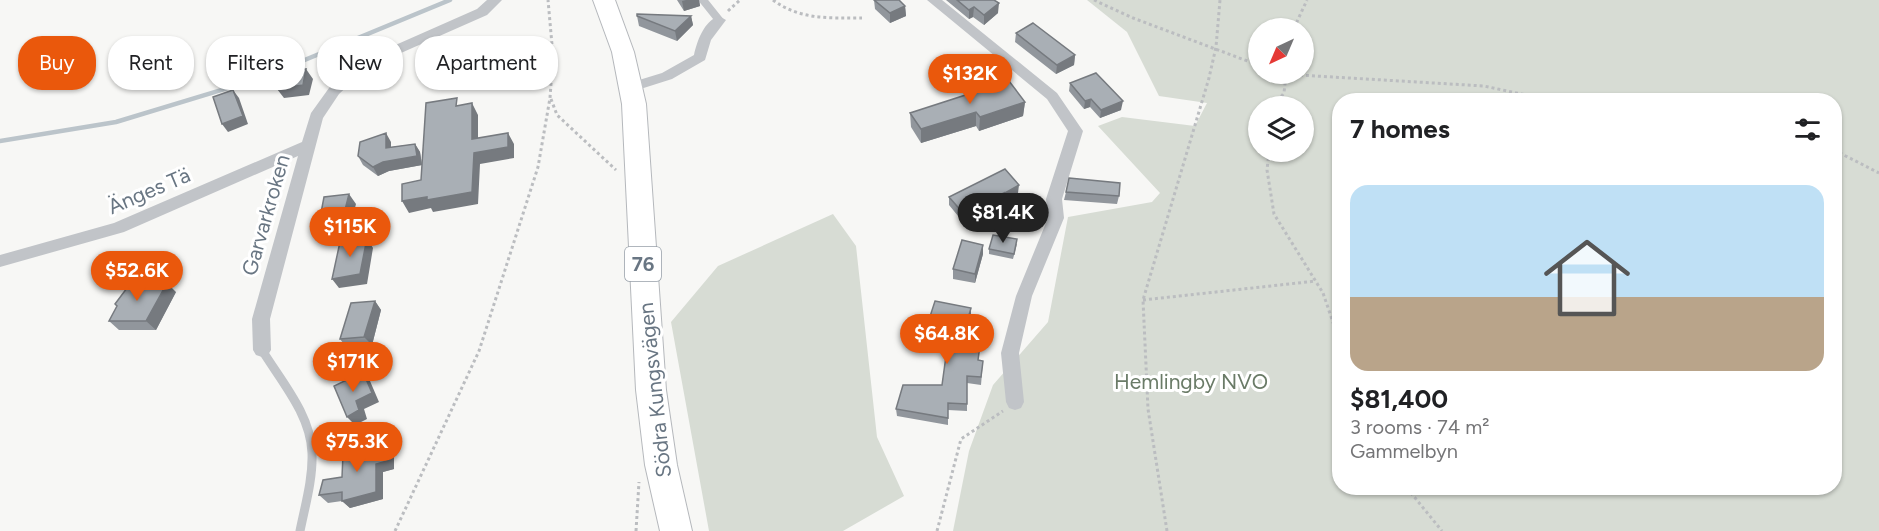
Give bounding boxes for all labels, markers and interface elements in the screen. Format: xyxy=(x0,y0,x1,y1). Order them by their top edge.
north arrow xyxy=(1248,18,1314,84)
map controls xyxy=(1248,18,1314,162)
chip: Buy xyxy=(18,36,96,90)
chip: Rent xyxy=(108,36,194,90)
chip: Filters xyxy=(206,36,305,90)
chip: New xyxy=(317,36,403,90)
chip: Apartment xyxy=(415,36,558,90)
pin: $132K xyxy=(928,54,1012,105)
text: $132K xyxy=(942,61,998,85)
button: layers xyxy=(1248,96,1314,162)
text: 7 homes xyxy=(1350,113,1450,145)
icon: filters xyxy=(1791,113,1824,146)
street label: Garvarkroken xyxy=(236,151,295,278)
street label: Änges Tä xyxy=(104,162,194,219)
pin: $81.4K xyxy=(954,193,1052,244)
text: $81.4K xyxy=(972,200,1034,224)
pin: $115K xyxy=(308,207,392,258)
text: $115K xyxy=(324,214,376,238)
icon: home xyxy=(1533,224,1641,332)
road number: 76 xyxy=(625,247,661,281)
pin: $52.6K xyxy=(88,251,186,302)
text: $52.6K xyxy=(105,258,169,282)
street label: Södra Kungsvägen xyxy=(633,301,676,479)
pin: $64.8K xyxy=(898,314,996,365)
text: $64.8K xyxy=(914,321,980,345)
pin: $171K xyxy=(311,342,395,393)
text: $171K xyxy=(327,349,379,373)
park label: Hemlingby NVO xyxy=(1114,369,1268,394)
text: $81,400 xyxy=(1350,383,1448,415)
text: 3 rooms · 74 m² xyxy=(1350,415,1489,439)
pin: $75.3K xyxy=(308,422,406,473)
text: $75.3K xyxy=(325,429,389,453)
text: Gammelbyn xyxy=(1350,439,1458,463)

